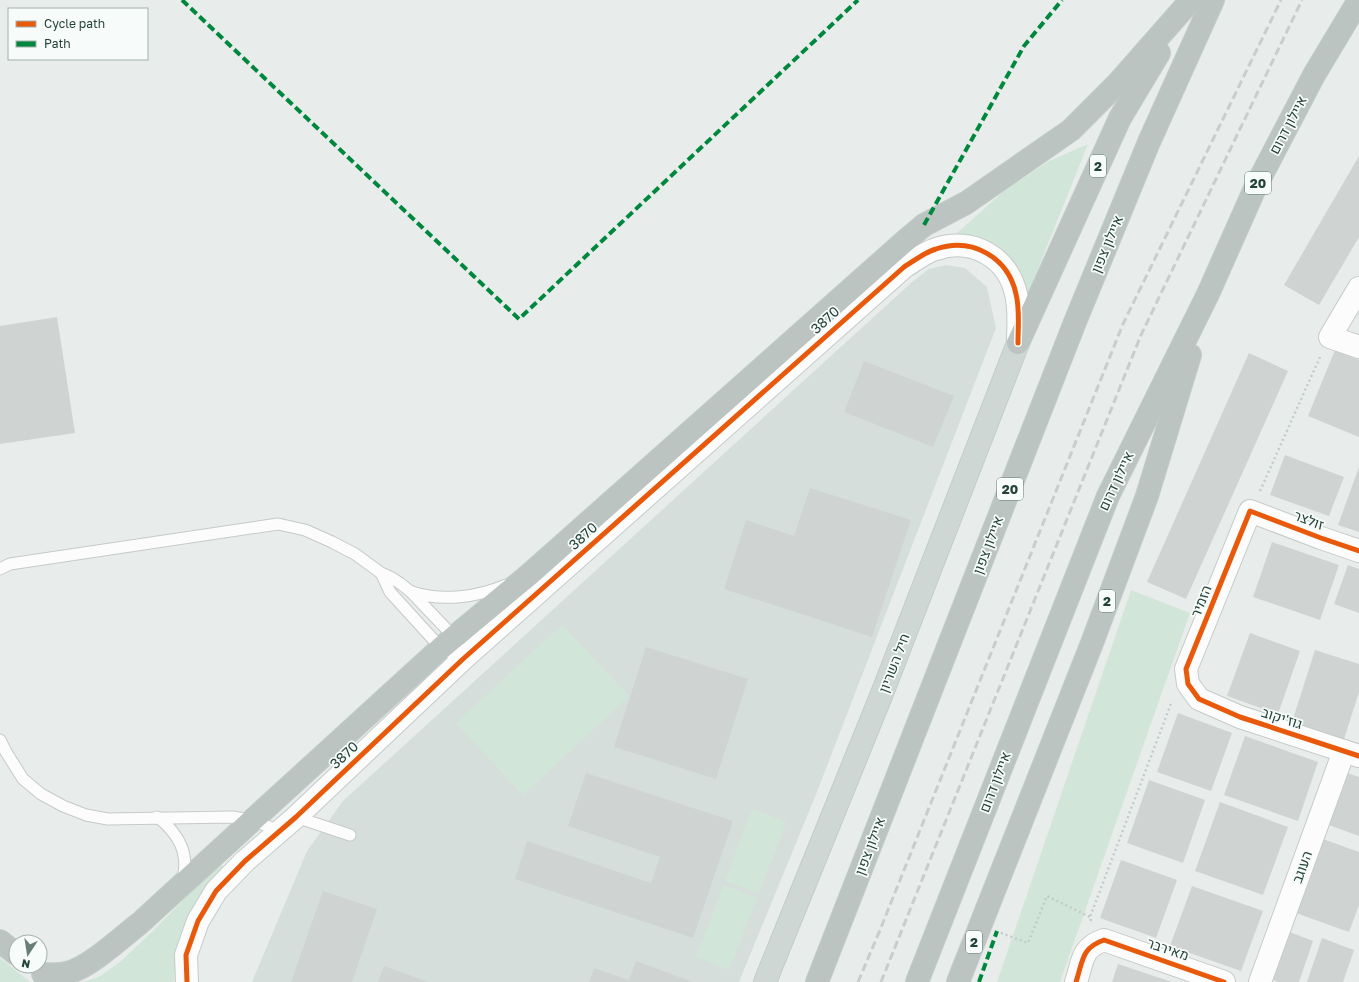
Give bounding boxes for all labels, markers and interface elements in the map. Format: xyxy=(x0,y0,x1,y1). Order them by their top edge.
legend xyxy=(8,8,148,60)
text: Cycle path xyxy=(44,16,105,31)
text: Path xyxy=(44,36,71,51)
street label: איילון דרום xyxy=(1265,93,1310,157)
road number: 2 xyxy=(1090,155,1106,177)
road number: 20 xyxy=(1245,172,1271,194)
street label: איילון צפון xyxy=(1087,212,1126,275)
street label: 3870 xyxy=(807,302,843,337)
street label: איילון דרום xyxy=(1094,448,1137,513)
road number: 20 xyxy=(997,478,1023,500)
street label: זולצר xyxy=(1292,506,1327,533)
street label: איילון צפון xyxy=(969,513,1006,576)
street label: 3870 xyxy=(565,518,601,553)
street label: הזמיר xyxy=(1186,582,1215,619)
road number: 2 xyxy=(1099,590,1115,612)
street label: חיל השריון xyxy=(874,631,913,695)
street label: גוז'יקוב xyxy=(1260,703,1305,732)
street label: 3870 xyxy=(326,737,361,772)
street label: איילון דרום xyxy=(975,749,1014,814)
street label: איילון צפון xyxy=(851,814,888,877)
street label: העוגב xyxy=(1288,848,1315,885)
road number: 2 xyxy=(966,931,982,953)
street label: מאירבר xyxy=(1145,933,1191,964)
north arrow xyxy=(8,934,48,974)
text: N xyxy=(20,957,31,971)

